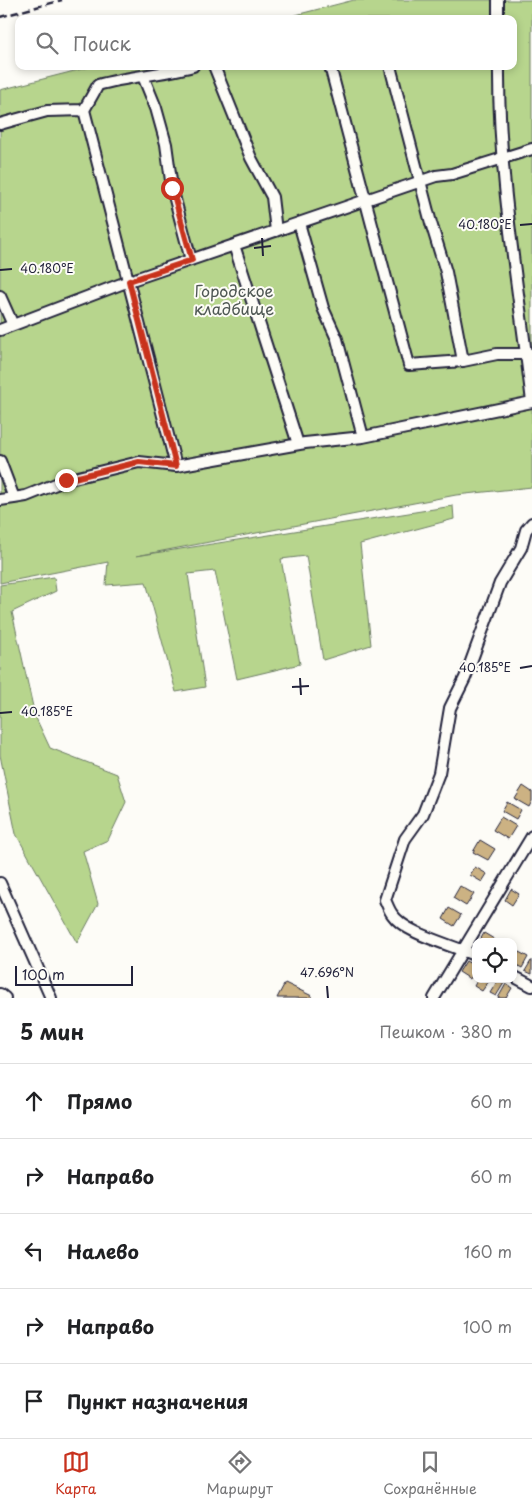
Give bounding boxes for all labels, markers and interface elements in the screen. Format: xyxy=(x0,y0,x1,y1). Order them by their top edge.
search box xyxy=(15,15,517,70)
icon: search xyxy=(33,29,61,57)
text: Поиск xyxy=(73,29,131,57)
route start xyxy=(161,177,184,200)
text: 40.180°E xyxy=(458,215,512,233)
text: 40.180°E xyxy=(20,259,74,277)
park label: Городское кладбище xyxy=(194,278,274,320)
route end xyxy=(55,469,78,492)
text: 40.185°E xyxy=(459,658,511,676)
text: 40.185°E xyxy=(21,702,73,720)
map controls xyxy=(472,938,517,983)
button: locate xyxy=(472,938,517,983)
scale bar xyxy=(15,963,132,986)
text: 47.696°N xyxy=(300,963,354,981)
text: 100 m xyxy=(22,964,65,985)
text: 5 мин xyxy=(20,1015,84,1047)
text: Пешком · 380 m xyxy=(379,1019,512,1043)
icon: ahead xyxy=(20,1087,48,1115)
text: Прямо xyxy=(67,1087,132,1115)
text: 60 m xyxy=(470,1089,512,1113)
icon: right xyxy=(20,1162,48,1190)
text: Направо xyxy=(67,1162,154,1190)
text: 60 m xyxy=(470,1164,512,1188)
icon: left xyxy=(20,1237,48,1265)
text: Налево xyxy=(67,1237,139,1265)
text: 160 m xyxy=(464,1239,512,1263)
icon: right xyxy=(20,1312,48,1340)
text: Направо xyxy=(67,1312,154,1340)
text: 100 m xyxy=(463,1314,512,1338)
icon: arrive xyxy=(20,1387,48,1415)
text: Пункт назначения xyxy=(67,1387,248,1415)
tab: Карта xyxy=(55,1448,96,1499)
tab: Маршрут xyxy=(207,1448,273,1499)
tab: Сохранённые xyxy=(383,1448,477,1499)

